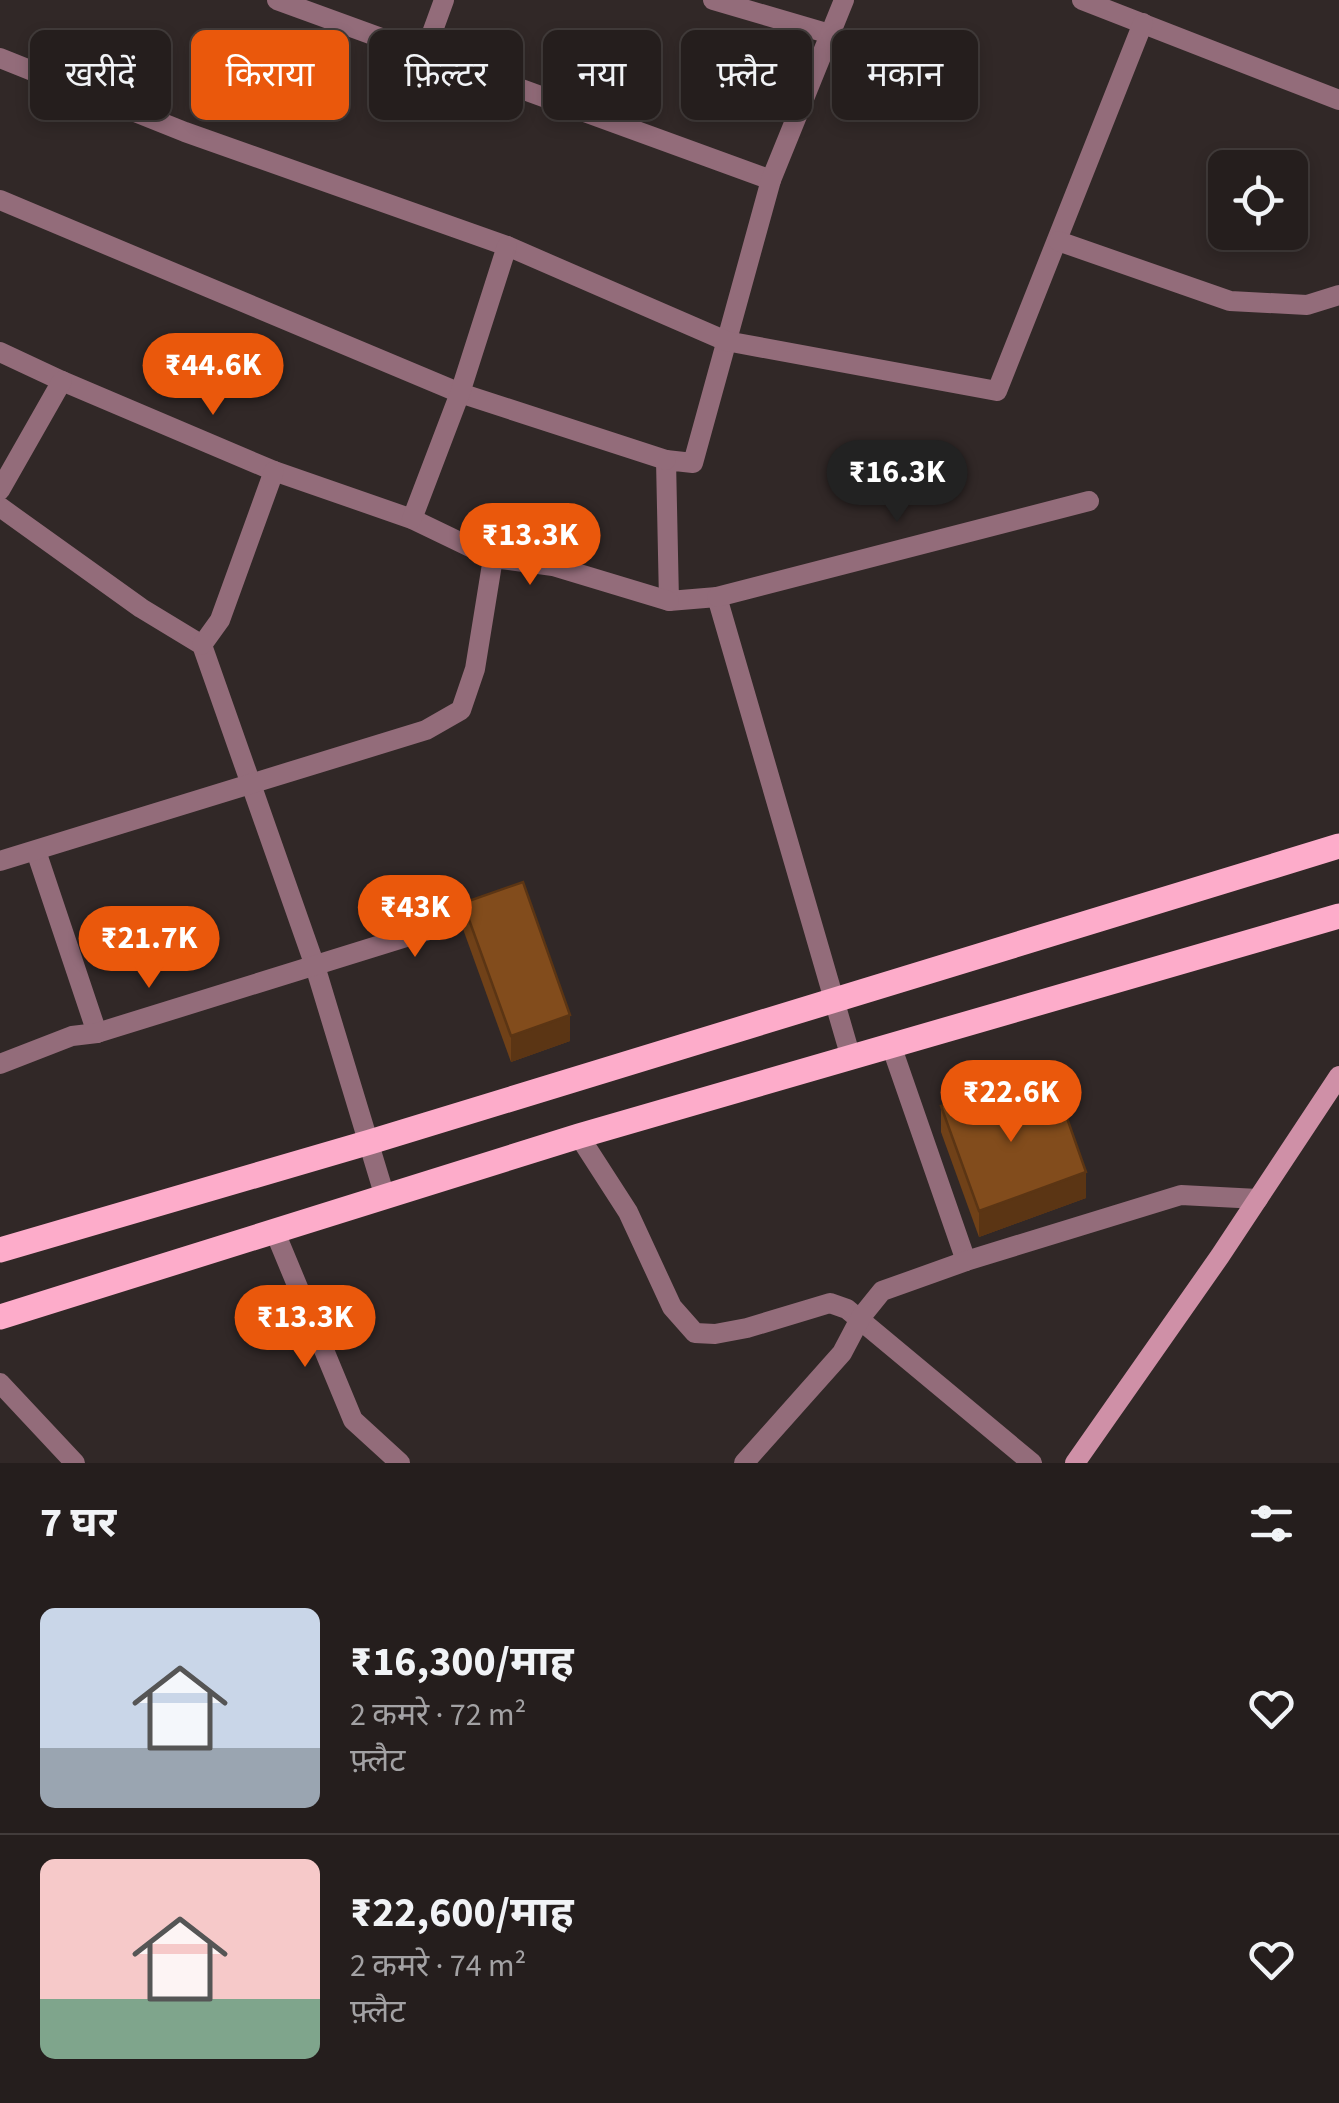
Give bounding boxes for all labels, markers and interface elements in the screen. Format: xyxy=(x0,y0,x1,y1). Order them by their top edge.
chip: खरीदें xyxy=(30,30,171,120)
chip: किराया xyxy=(191,30,349,120)
chip: फ़िल्टर xyxy=(369,30,523,120)
chip: नया xyxy=(543,30,661,120)
chip: फ़्लैट xyxy=(681,30,812,120)
chip: मकान xyxy=(832,30,978,120)
map controls xyxy=(1208,150,1308,250)
button: locate xyxy=(1208,150,1308,250)
pin: ₹44.6K xyxy=(132,333,294,418)
text: ₹44.6K xyxy=(165,342,261,388)
pin: ₹16.3K xyxy=(816,440,978,525)
text: ₹16.3K xyxy=(849,449,945,495)
pin: ₹13.3K xyxy=(449,503,611,588)
text: ₹13.3K xyxy=(482,512,578,558)
pin: ₹43K xyxy=(356,875,474,960)
text: ₹43K xyxy=(380,884,450,930)
pin: ₹21.7K xyxy=(68,906,230,991)
text: ₹21.7K xyxy=(101,915,197,961)
pin: ₹22.6K xyxy=(930,1060,1092,1145)
text: ₹22.6K xyxy=(963,1069,1059,1115)
pin: ₹13.3K xyxy=(224,1285,386,1370)
text: ₹13.3K xyxy=(257,1294,353,1340)
text: 7 घर xyxy=(40,1493,116,1553)
icon: filters xyxy=(1244,1496,1299,1551)
text: ₹16,300/माह xyxy=(350,1632,573,1692)
icon: home xyxy=(120,1648,240,1768)
icon: heart xyxy=(1244,1681,1299,1736)
text: 2 कमरे · 72 m² xyxy=(350,1692,526,1738)
text: फ़्लैट xyxy=(350,1738,405,1784)
text: ₹22,600/माह xyxy=(350,1883,573,1943)
icon: home xyxy=(120,1899,240,2019)
icon: heart xyxy=(1244,1932,1299,1987)
text: 2 कमरे · 74 m² xyxy=(350,1943,526,1989)
text: फ़्लैट xyxy=(350,1989,405,2035)

